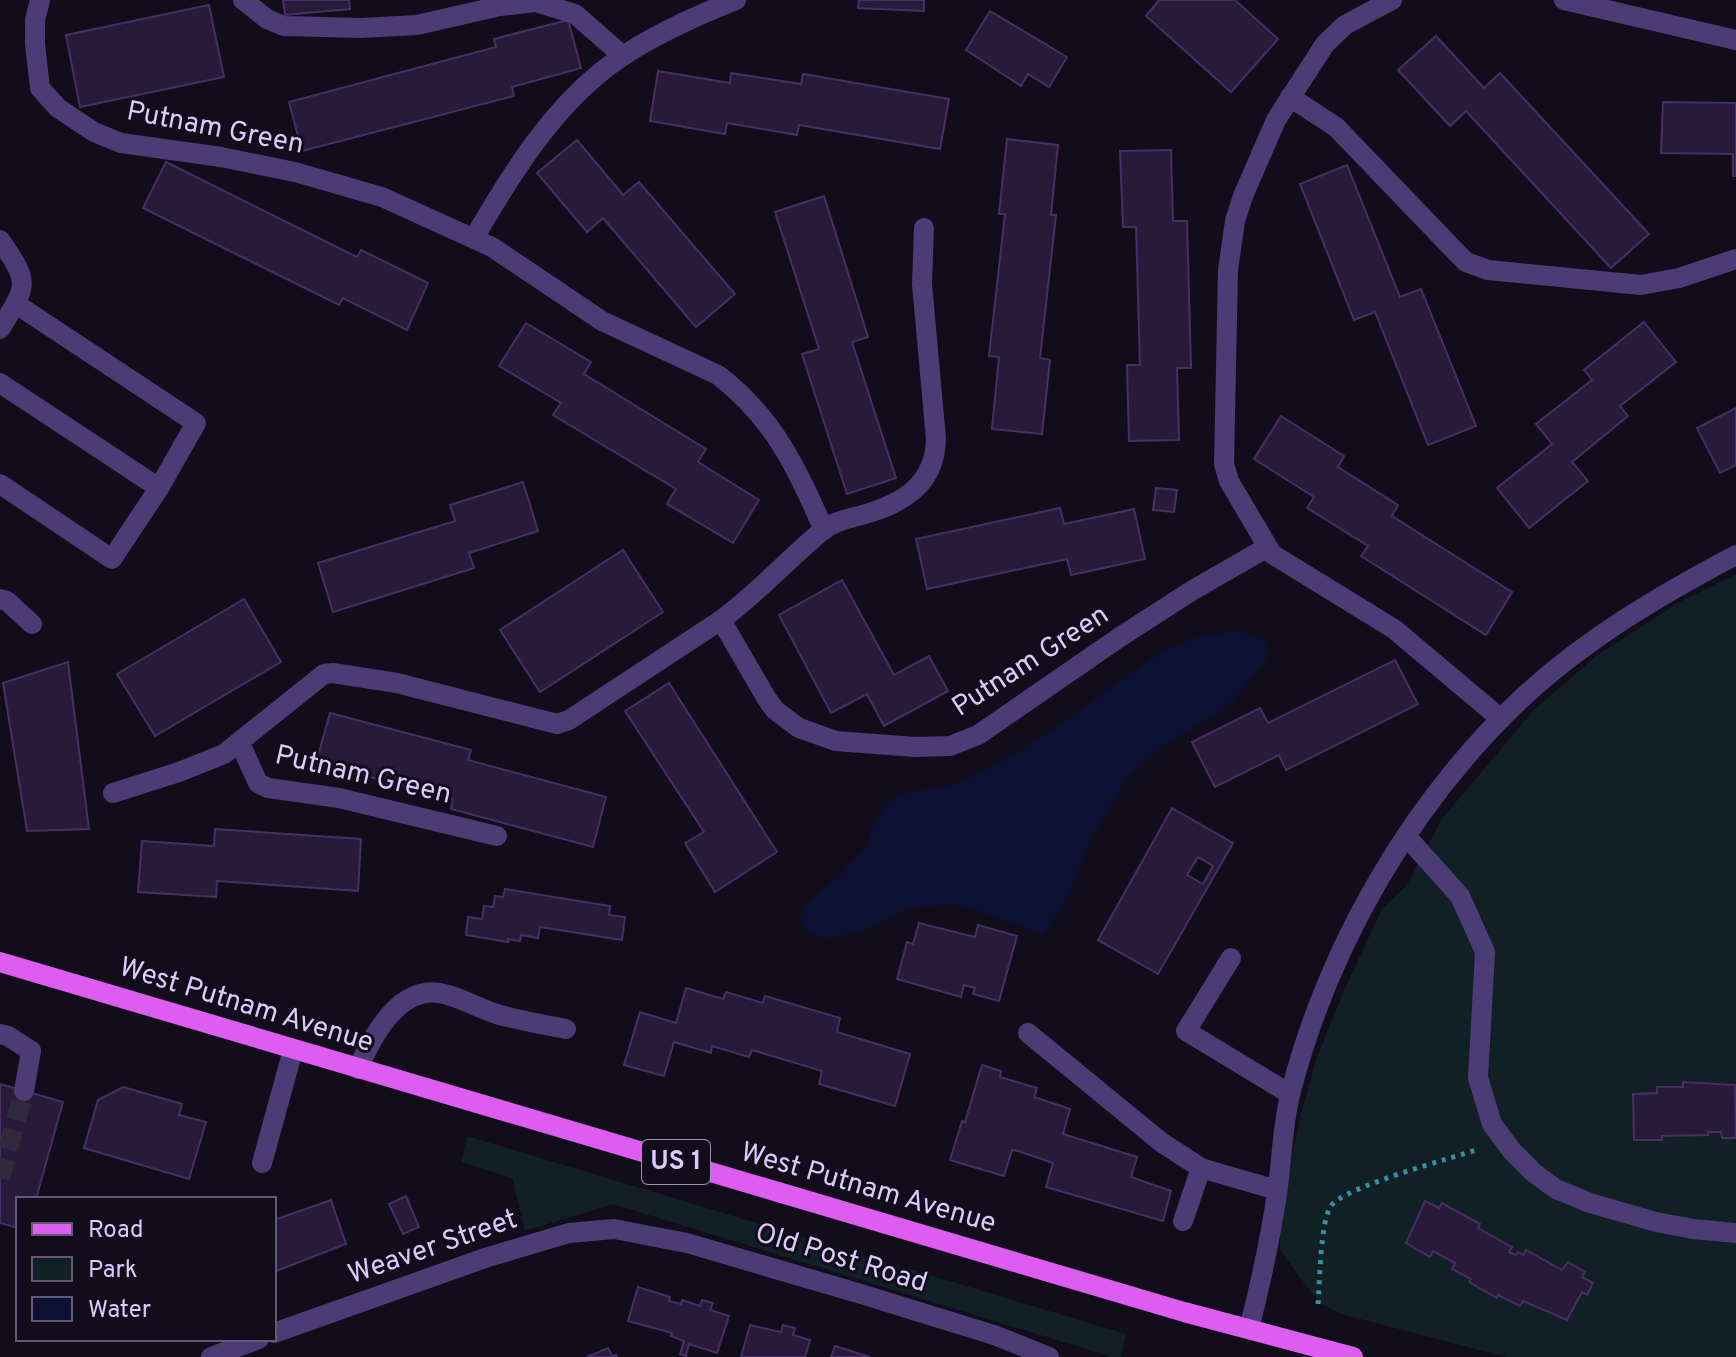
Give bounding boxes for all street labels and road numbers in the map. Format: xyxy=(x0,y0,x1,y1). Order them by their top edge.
street label: Putnam Green xyxy=(123,94,307,164)
street label: Putnam Green xyxy=(946,598,1116,726)
street label: Putnam Green xyxy=(271,738,455,814)
street label: West Putnam Avenue xyxy=(115,950,377,1062)
street label: West Putnam Avenue xyxy=(736,1135,1000,1243)
road number: US 1 xyxy=(642,1140,710,1184)
street label: Weaver Street xyxy=(344,1202,522,1294)
street label: Old Post Road xyxy=(751,1216,931,1302)

